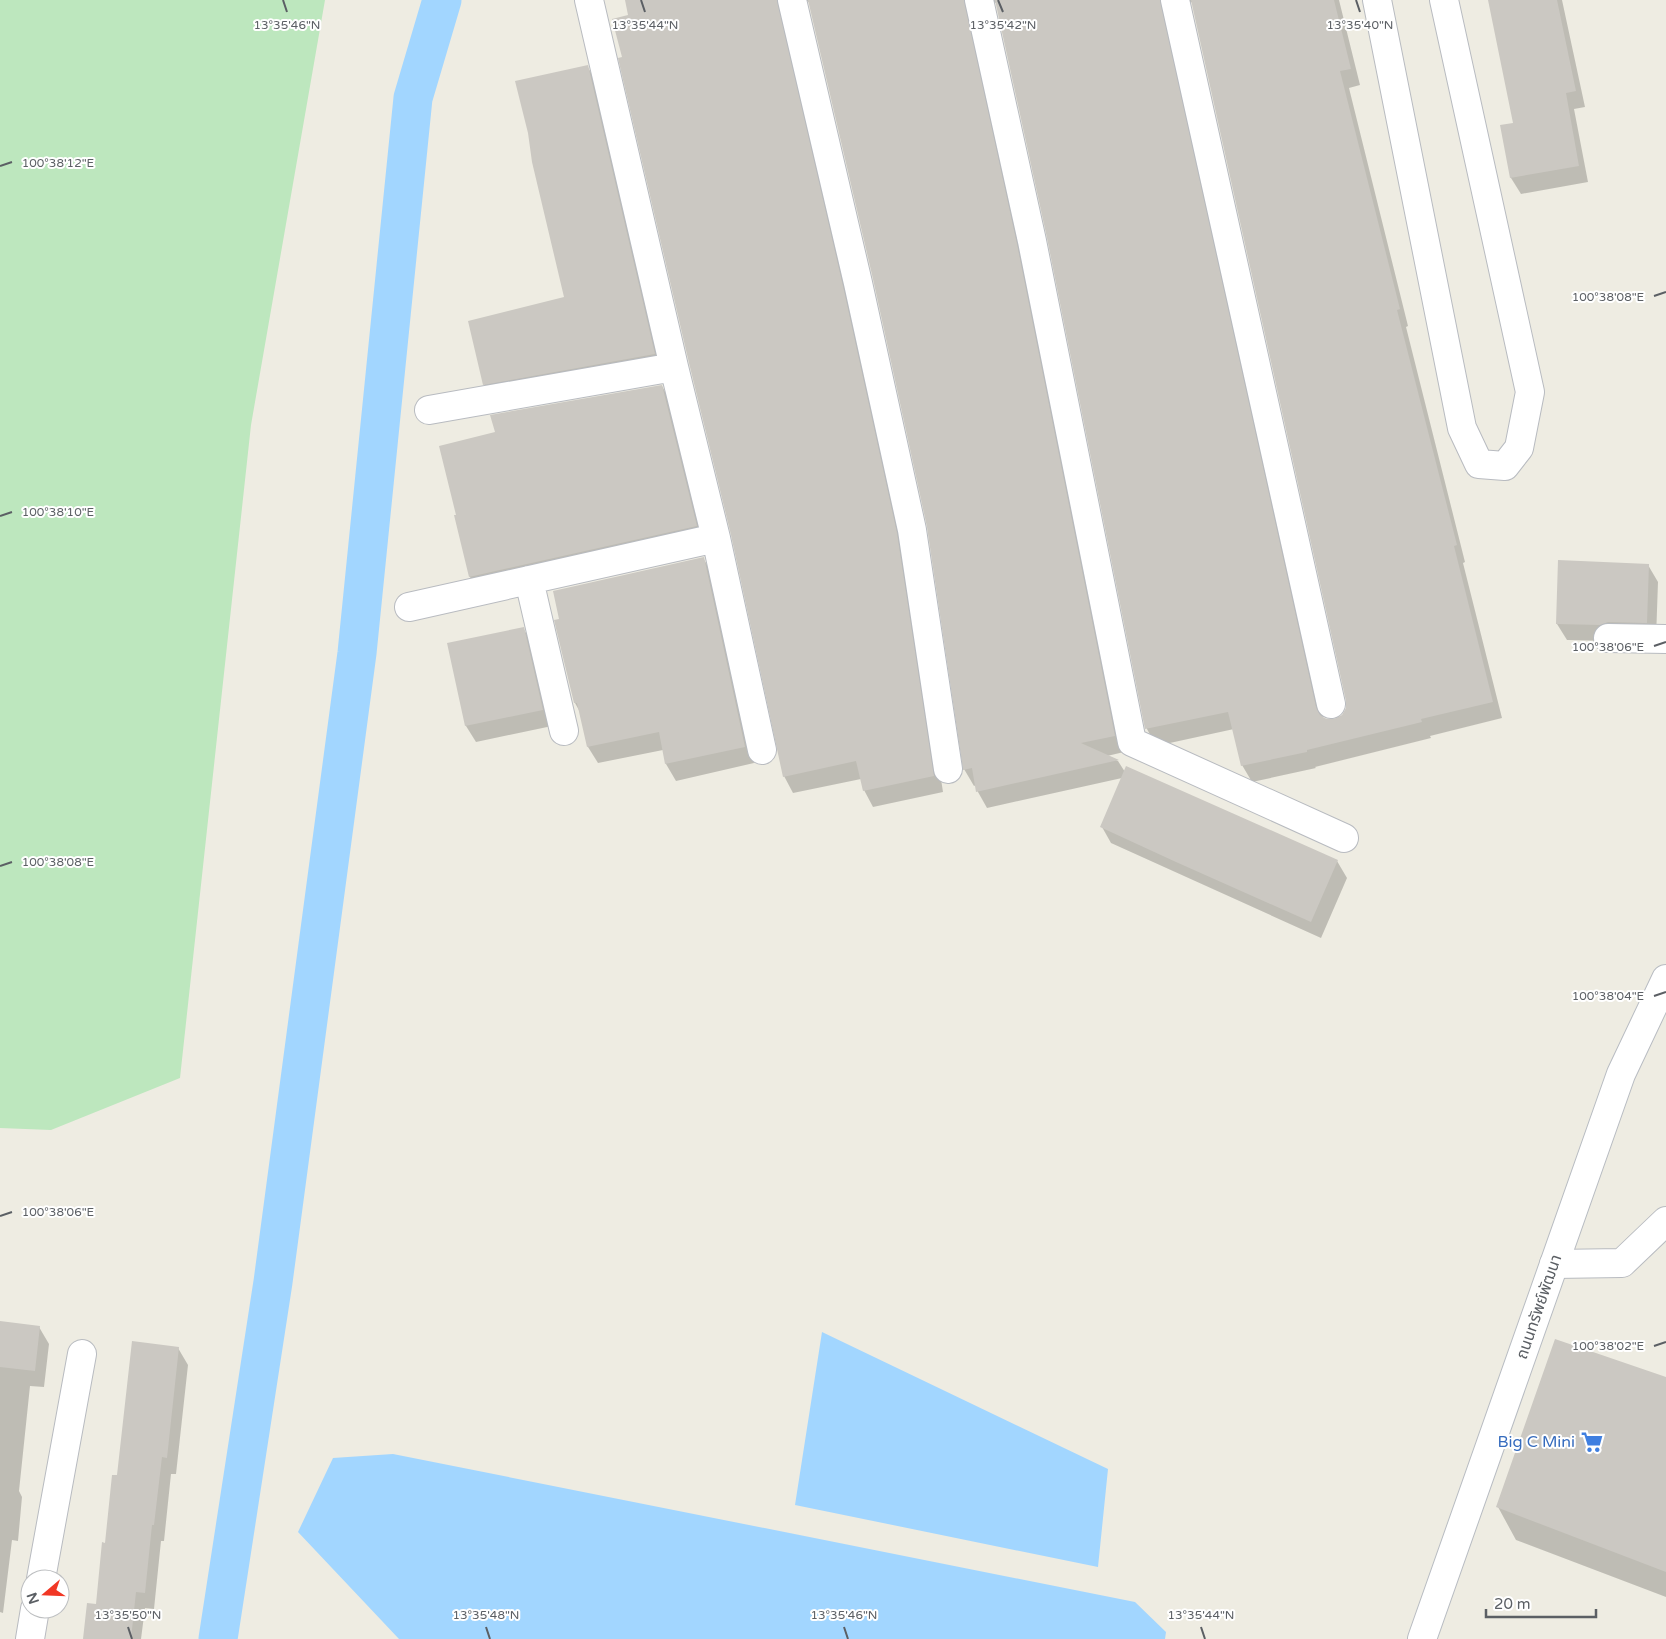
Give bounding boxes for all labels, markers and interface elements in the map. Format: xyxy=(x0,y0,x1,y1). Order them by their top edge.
text: 13°35'46"N xyxy=(254,18,321,32)
text: 13°35'44"N xyxy=(612,18,679,32)
text: 13°35'42"N xyxy=(970,18,1037,32)
text: 13°35'40"N xyxy=(1327,18,1394,32)
text: 100°38'12"E xyxy=(22,156,95,170)
text: 100°38'08"E xyxy=(1572,290,1645,304)
text: 100°38'10"E xyxy=(22,505,95,519)
text: 100°38'06"E xyxy=(1572,640,1645,654)
text: 100°38'08"E xyxy=(22,855,95,869)
text: 100°38'04"E xyxy=(1572,989,1645,1003)
text: 100°38'06"E xyxy=(22,1205,95,1219)
street label: ถนนทรัพย์พัฒนา xyxy=(1512,1252,1566,1362)
text: 100°38'02"E xyxy=(1572,1339,1645,1353)
supermarket icon: Big C Mini xyxy=(1579,1429,1605,1455)
place label: Big C Mini xyxy=(1498,1432,1575,1452)
north arrow xyxy=(20,1569,70,1619)
scale bar xyxy=(1486,1586,1596,1618)
text: N xyxy=(23,1590,43,1606)
text: 20 m xyxy=(1494,1595,1531,1613)
text: 13°35'50"N xyxy=(95,1608,162,1622)
text: 13°35'48"N xyxy=(453,1608,520,1622)
text: 13°35'46"N xyxy=(811,1608,878,1622)
text: 13°35'44"N xyxy=(1168,1608,1235,1622)

